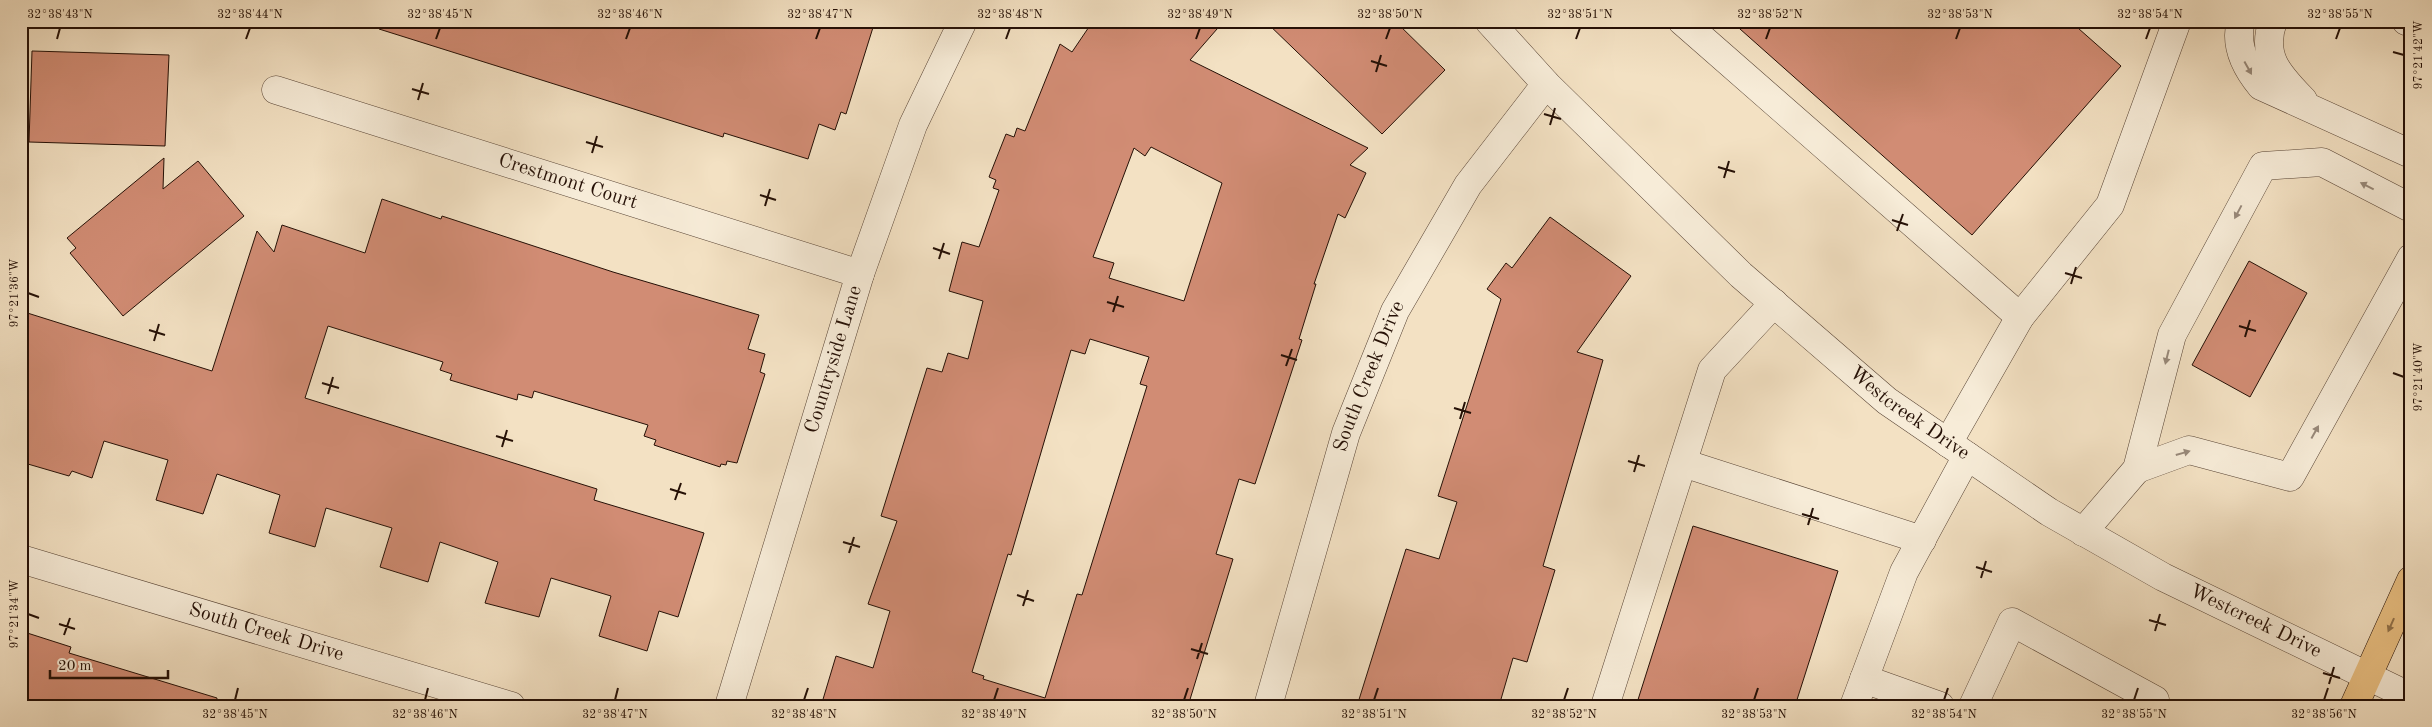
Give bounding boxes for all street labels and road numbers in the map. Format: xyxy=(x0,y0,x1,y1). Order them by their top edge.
street label: Crestmont Court xyxy=(496,151,640,213)
street label: Countryside Lane xyxy=(802,283,866,436)
street label: South Creek Drive xyxy=(1331,297,1409,454)
street label: Westcreek Drive xyxy=(1845,363,1973,464)
street label: Westcreek Drive xyxy=(2186,581,2324,662)
street label: South Creek Drive xyxy=(186,600,346,665)

